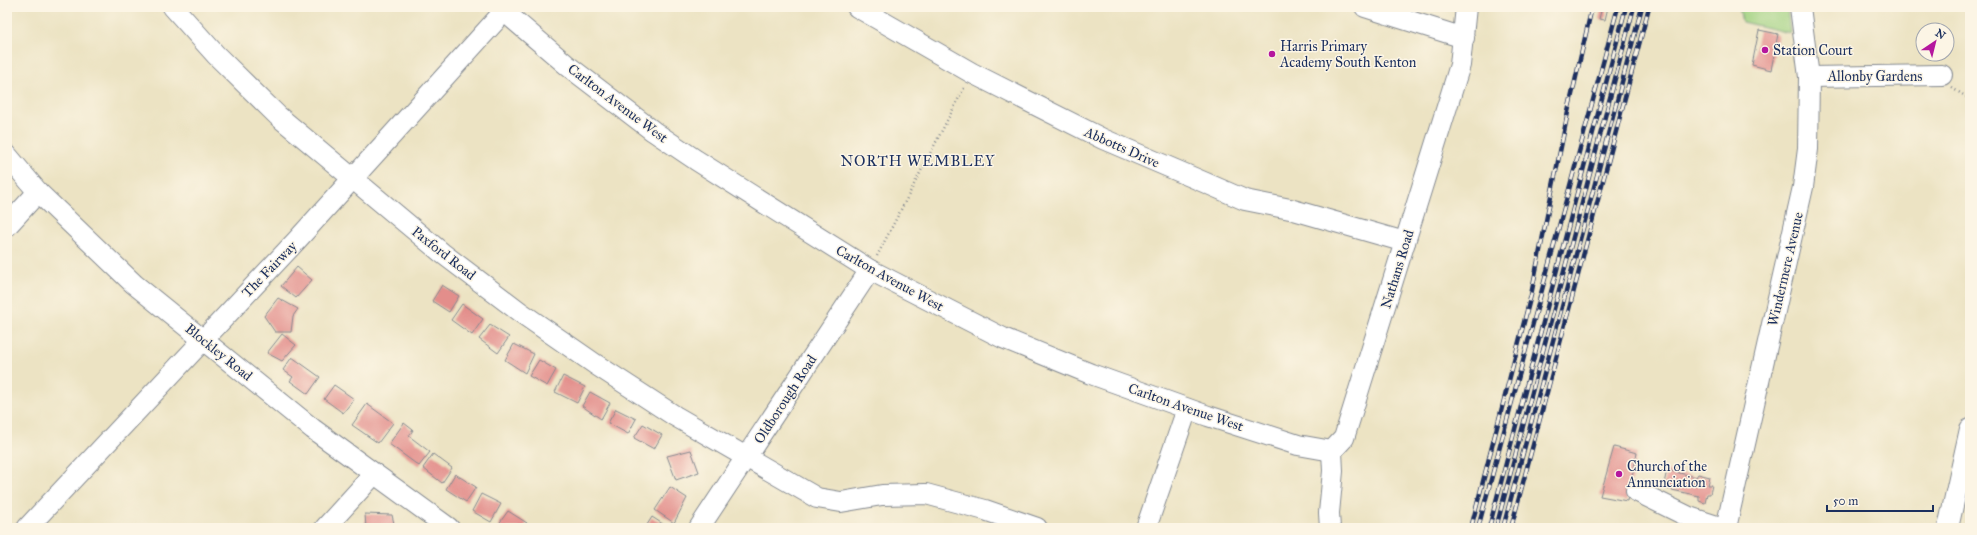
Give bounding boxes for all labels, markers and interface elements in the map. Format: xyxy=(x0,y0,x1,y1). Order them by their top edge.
north arrow xyxy=(1915,22,1955,62)
text: N xyxy=(1933,26,1949,43)
place label: Harris Primary Academy South Kenton xyxy=(1279,38,1417,71)
place label: Station Court xyxy=(1773,42,1853,59)
marker: Station Court xyxy=(1760,45,1770,55)
marker: Harris Primary Academy South Kenton xyxy=(1267,49,1277,59)
street label: Carlton Avenue West xyxy=(564,60,671,147)
street label: Allonby Gardens xyxy=(1827,68,1922,85)
street label: Abbotts Drive xyxy=(1081,123,1162,172)
district label: NORTH WEMBLEY xyxy=(840,152,996,170)
street label: Windermere Avenue xyxy=(1764,210,1807,328)
street label: Paxford Road xyxy=(408,223,479,284)
street label: Nathans Road xyxy=(1377,228,1418,311)
street label: The Fairway xyxy=(238,237,301,301)
street label: Carlton Avenue West xyxy=(833,242,947,315)
street label: Blockley Road xyxy=(182,320,256,385)
street label: Oldborough Road xyxy=(750,352,820,447)
street label: Carlton Avenue West xyxy=(1126,380,1246,435)
place label: Church of the Annunciation xyxy=(1626,458,1707,491)
marker: Church of the Annunciation xyxy=(1614,469,1624,479)
scale bar xyxy=(1827,487,1933,513)
text: 50 m xyxy=(1833,494,1858,508)

